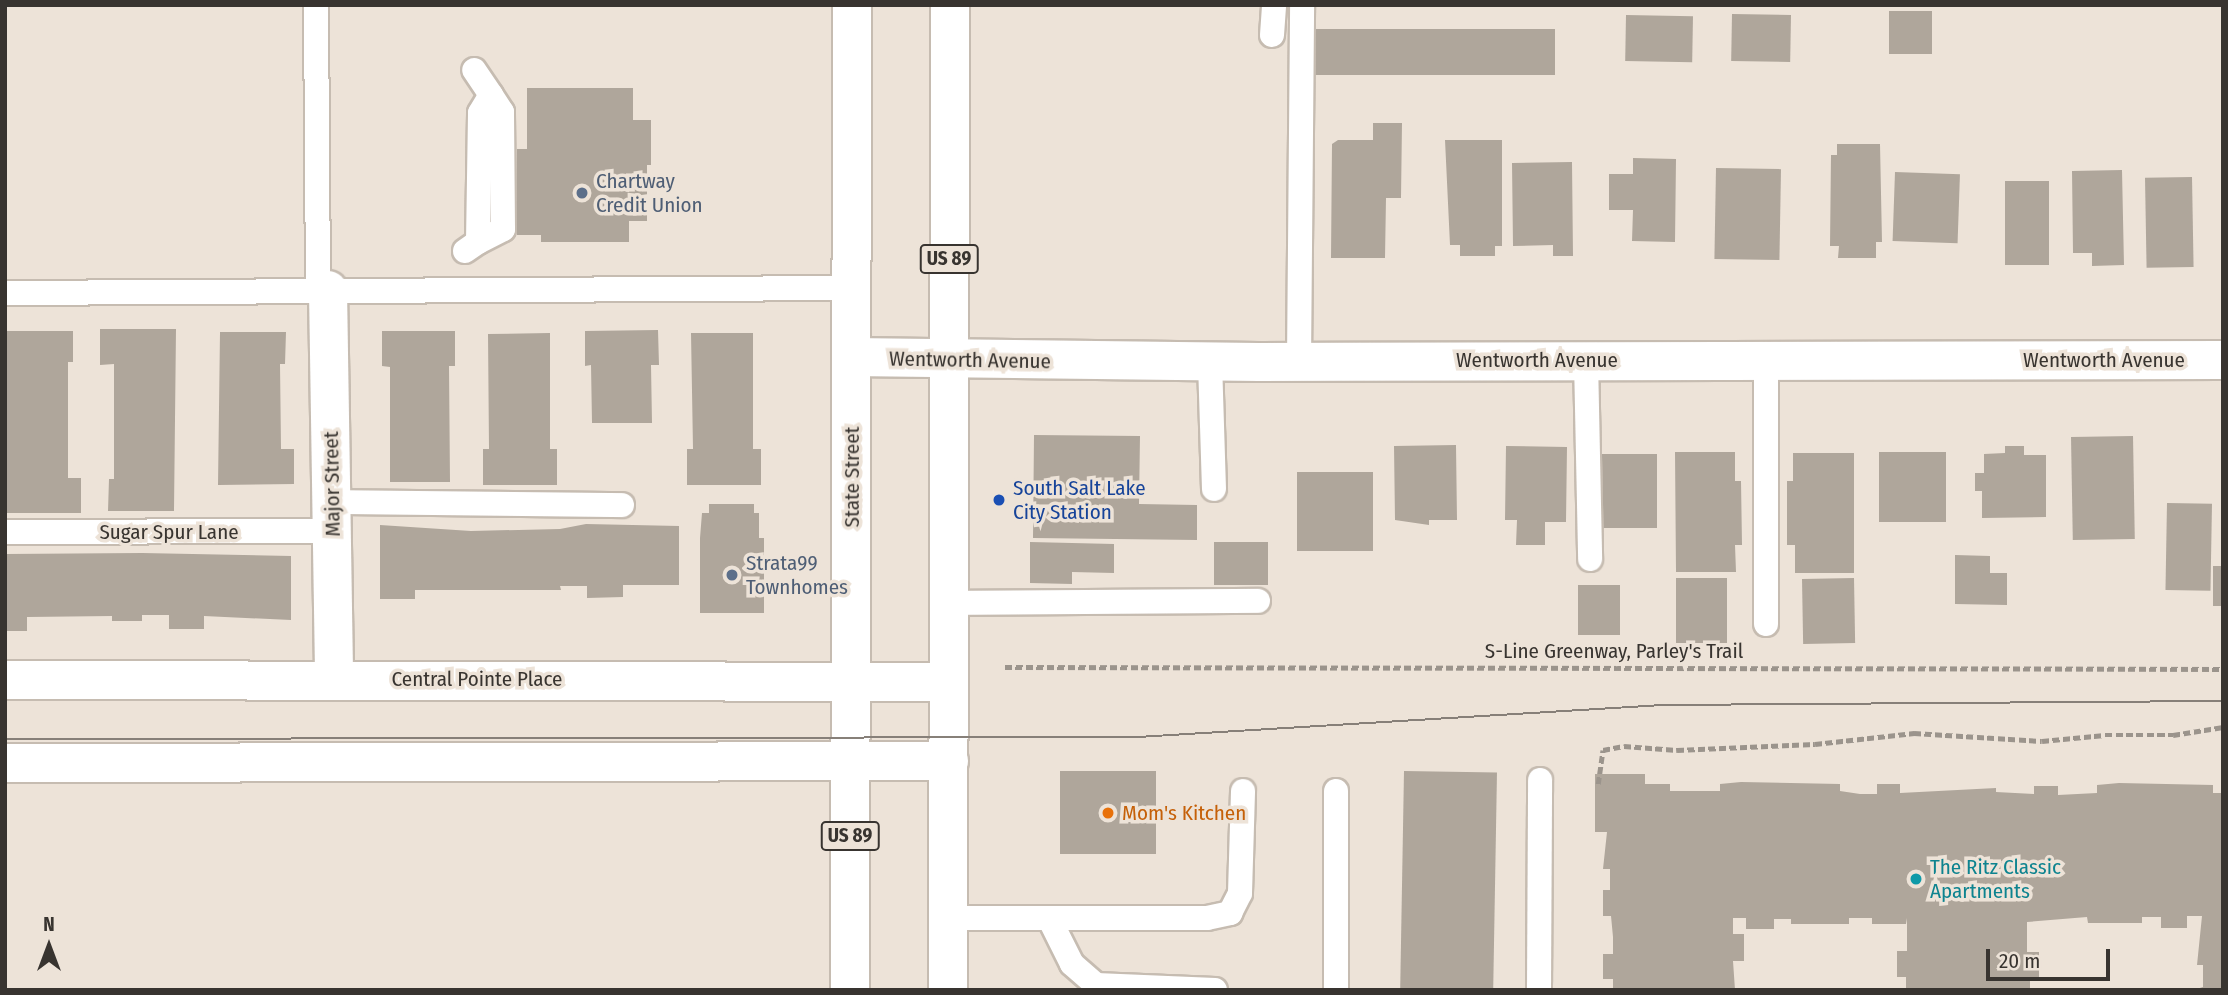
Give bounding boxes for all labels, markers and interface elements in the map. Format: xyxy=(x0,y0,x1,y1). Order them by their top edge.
place label: Chartway Credit Union xyxy=(596,168,703,218)
marker: Chartway Credit Union xyxy=(574,185,590,201)
road number: US 89 xyxy=(919,244,979,274)
street label: Wentworth Avenue xyxy=(889,346,1051,374)
street label: Wentworth Avenue xyxy=(1456,347,1618,373)
street label: Wentworth Avenue xyxy=(2023,347,2185,373)
street label: State Street xyxy=(839,427,865,527)
street label: Major Street xyxy=(318,431,346,537)
place label: South Salt Lake City Station xyxy=(1013,475,1146,525)
marker: South Salt Lake City Station xyxy=(991,492,1007,508)
street label: Sugar Spur Lane xyxy=(99,519,239,545)
place label: Strata99 Townhomes xyxy=(746,550,848,600)
marker: Strata99 Townhomes xyxy=(724,567,740,583)
street label: S-Line Greenway, Parley's Trail xyxy=(1485,638,1743,664)
street label: Central Pointe Place xyxy=(392,666,562,692)
place label: Mom's Kitchen xyxy=(1122,800,1246,826)
marker: Mom's Kitchen xyxy=(1100,805,1116,821)
road number: US 89 xyxy=(820,820,880,852)
place label: The Ritz Classic Apartments xyxy=(1930,854,2061,904)
marker: The Ritz Classic Apartments xyxy=(1908,871,1924,887)
north arrow xyxy=(14,911,84,981)
text: N xyxy=(43,913,55,936)
scale bar xyxy=(1990,936,2114,980)
text: 20 m xyxy=(1999,948,2040,974)

